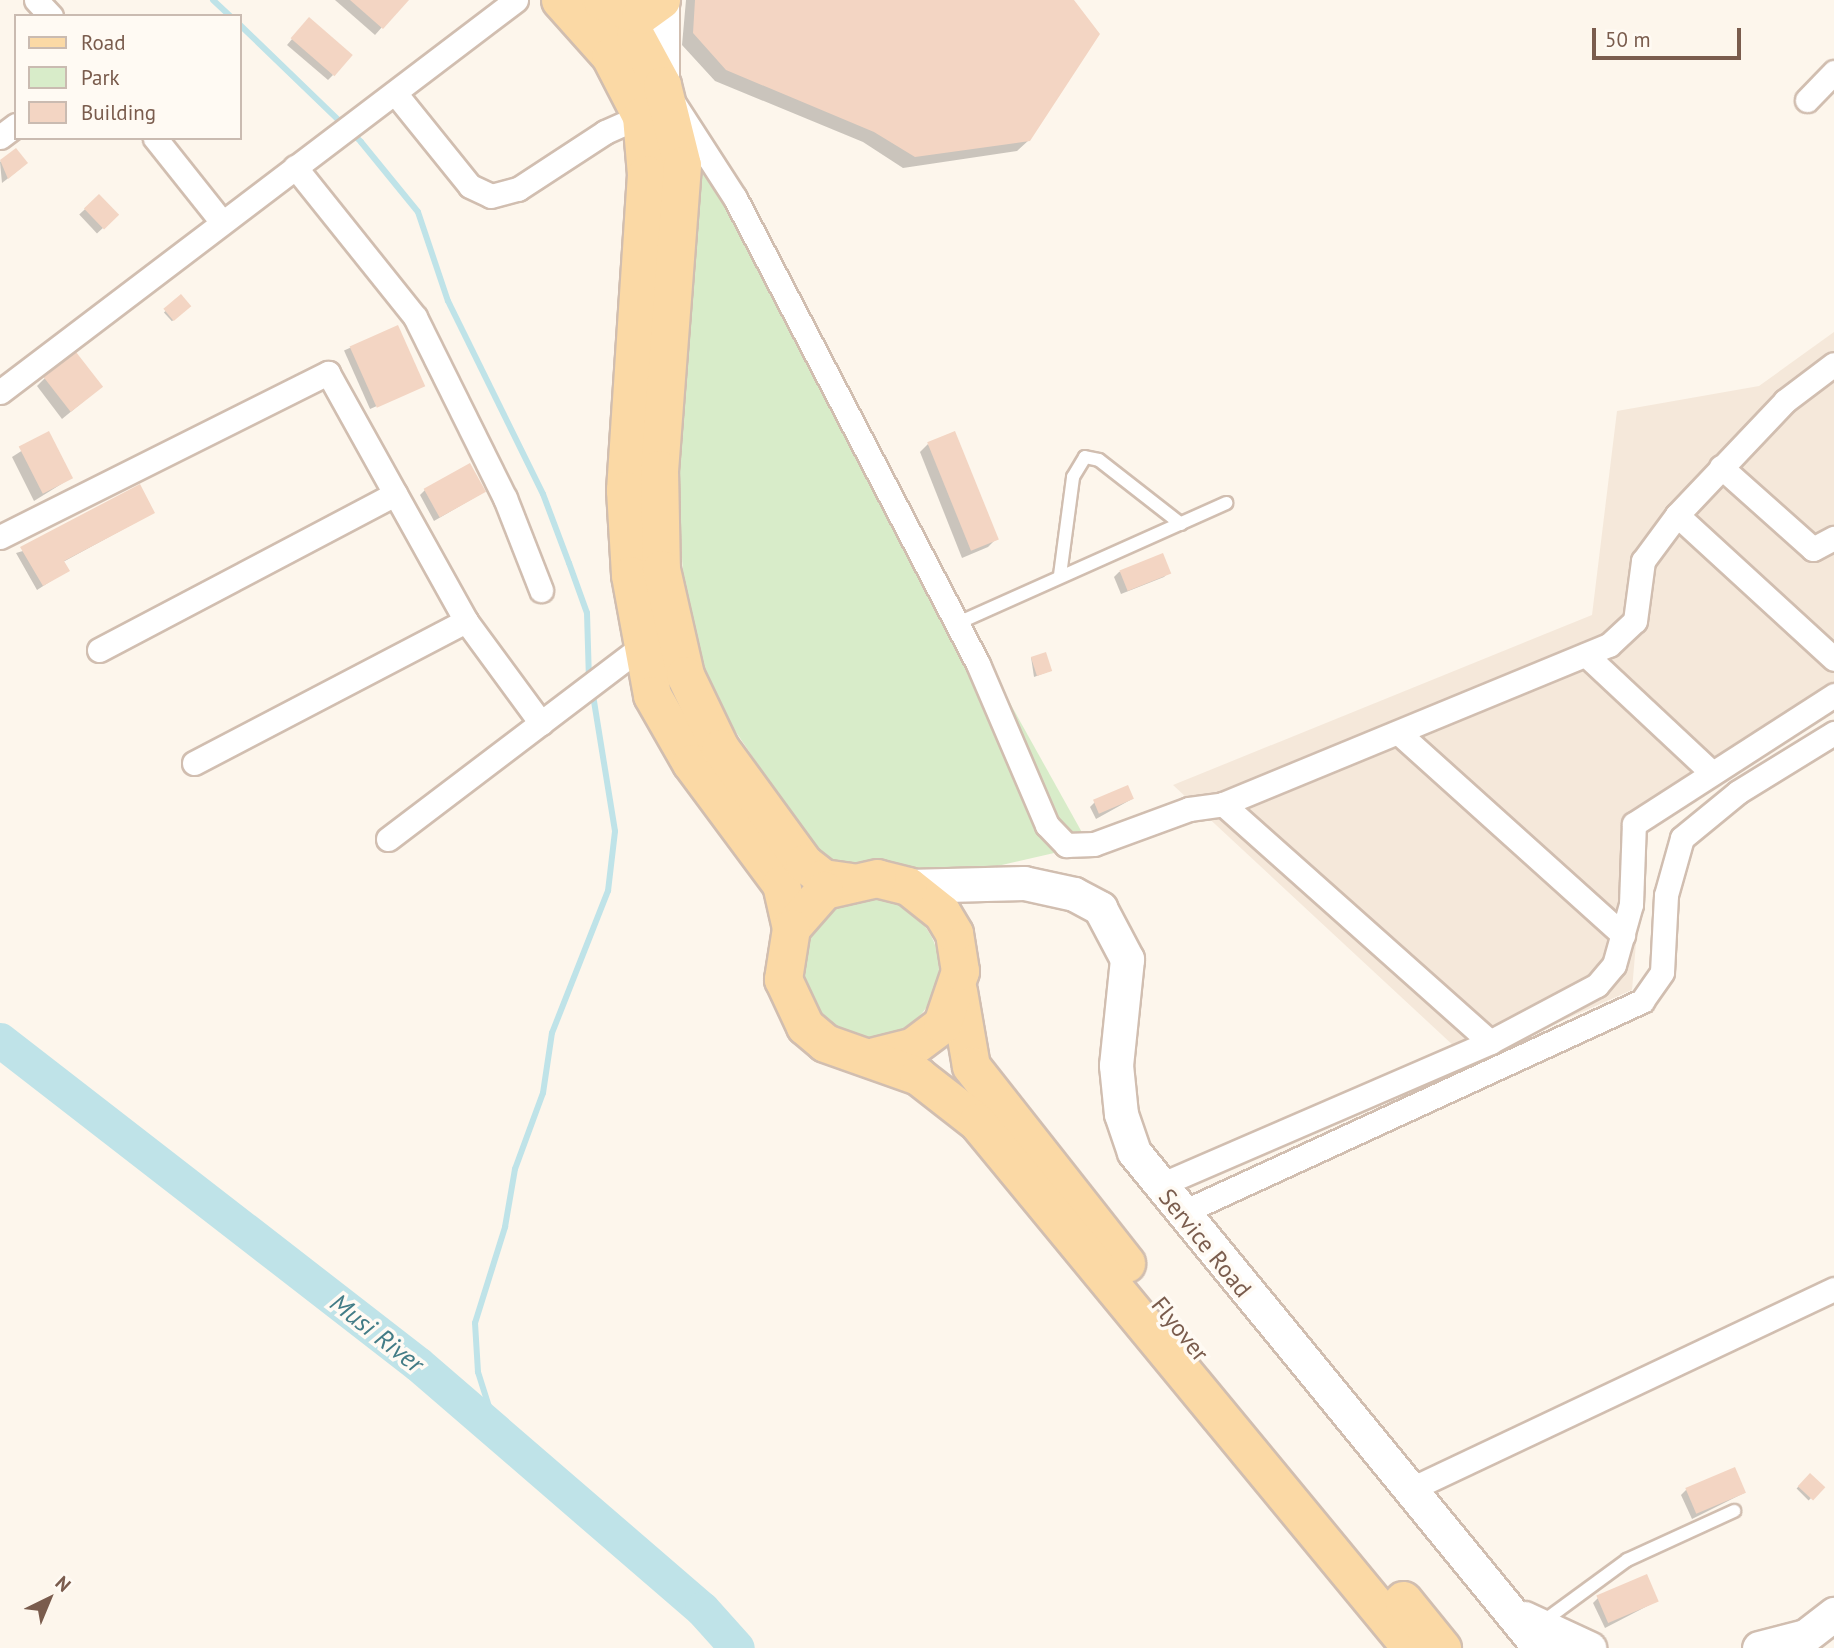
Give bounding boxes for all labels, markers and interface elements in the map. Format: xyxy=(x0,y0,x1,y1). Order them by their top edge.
legend xyxy=(14,14,242,140)
scale bar xyxy=(1596,14,1745,58)
text: 50 m xyxy=(1605,26,1651,53)
text: Road xyxy=(81,29,125,56)
text: Park xyxy=(81,64,120,91)
text: Building xyxy=(81,99,156,126)
street label: Service Road xyxy=(1153,1183,1257,1303)
water label: Musi River xyxy=(324,1287,430,1379)
street label: Flyover xyxy=(1145,1291,1215,1367)
north arrow xyxy=(14,1564,84,1634)
text: N xyxy=(51,1571,76,1597)

